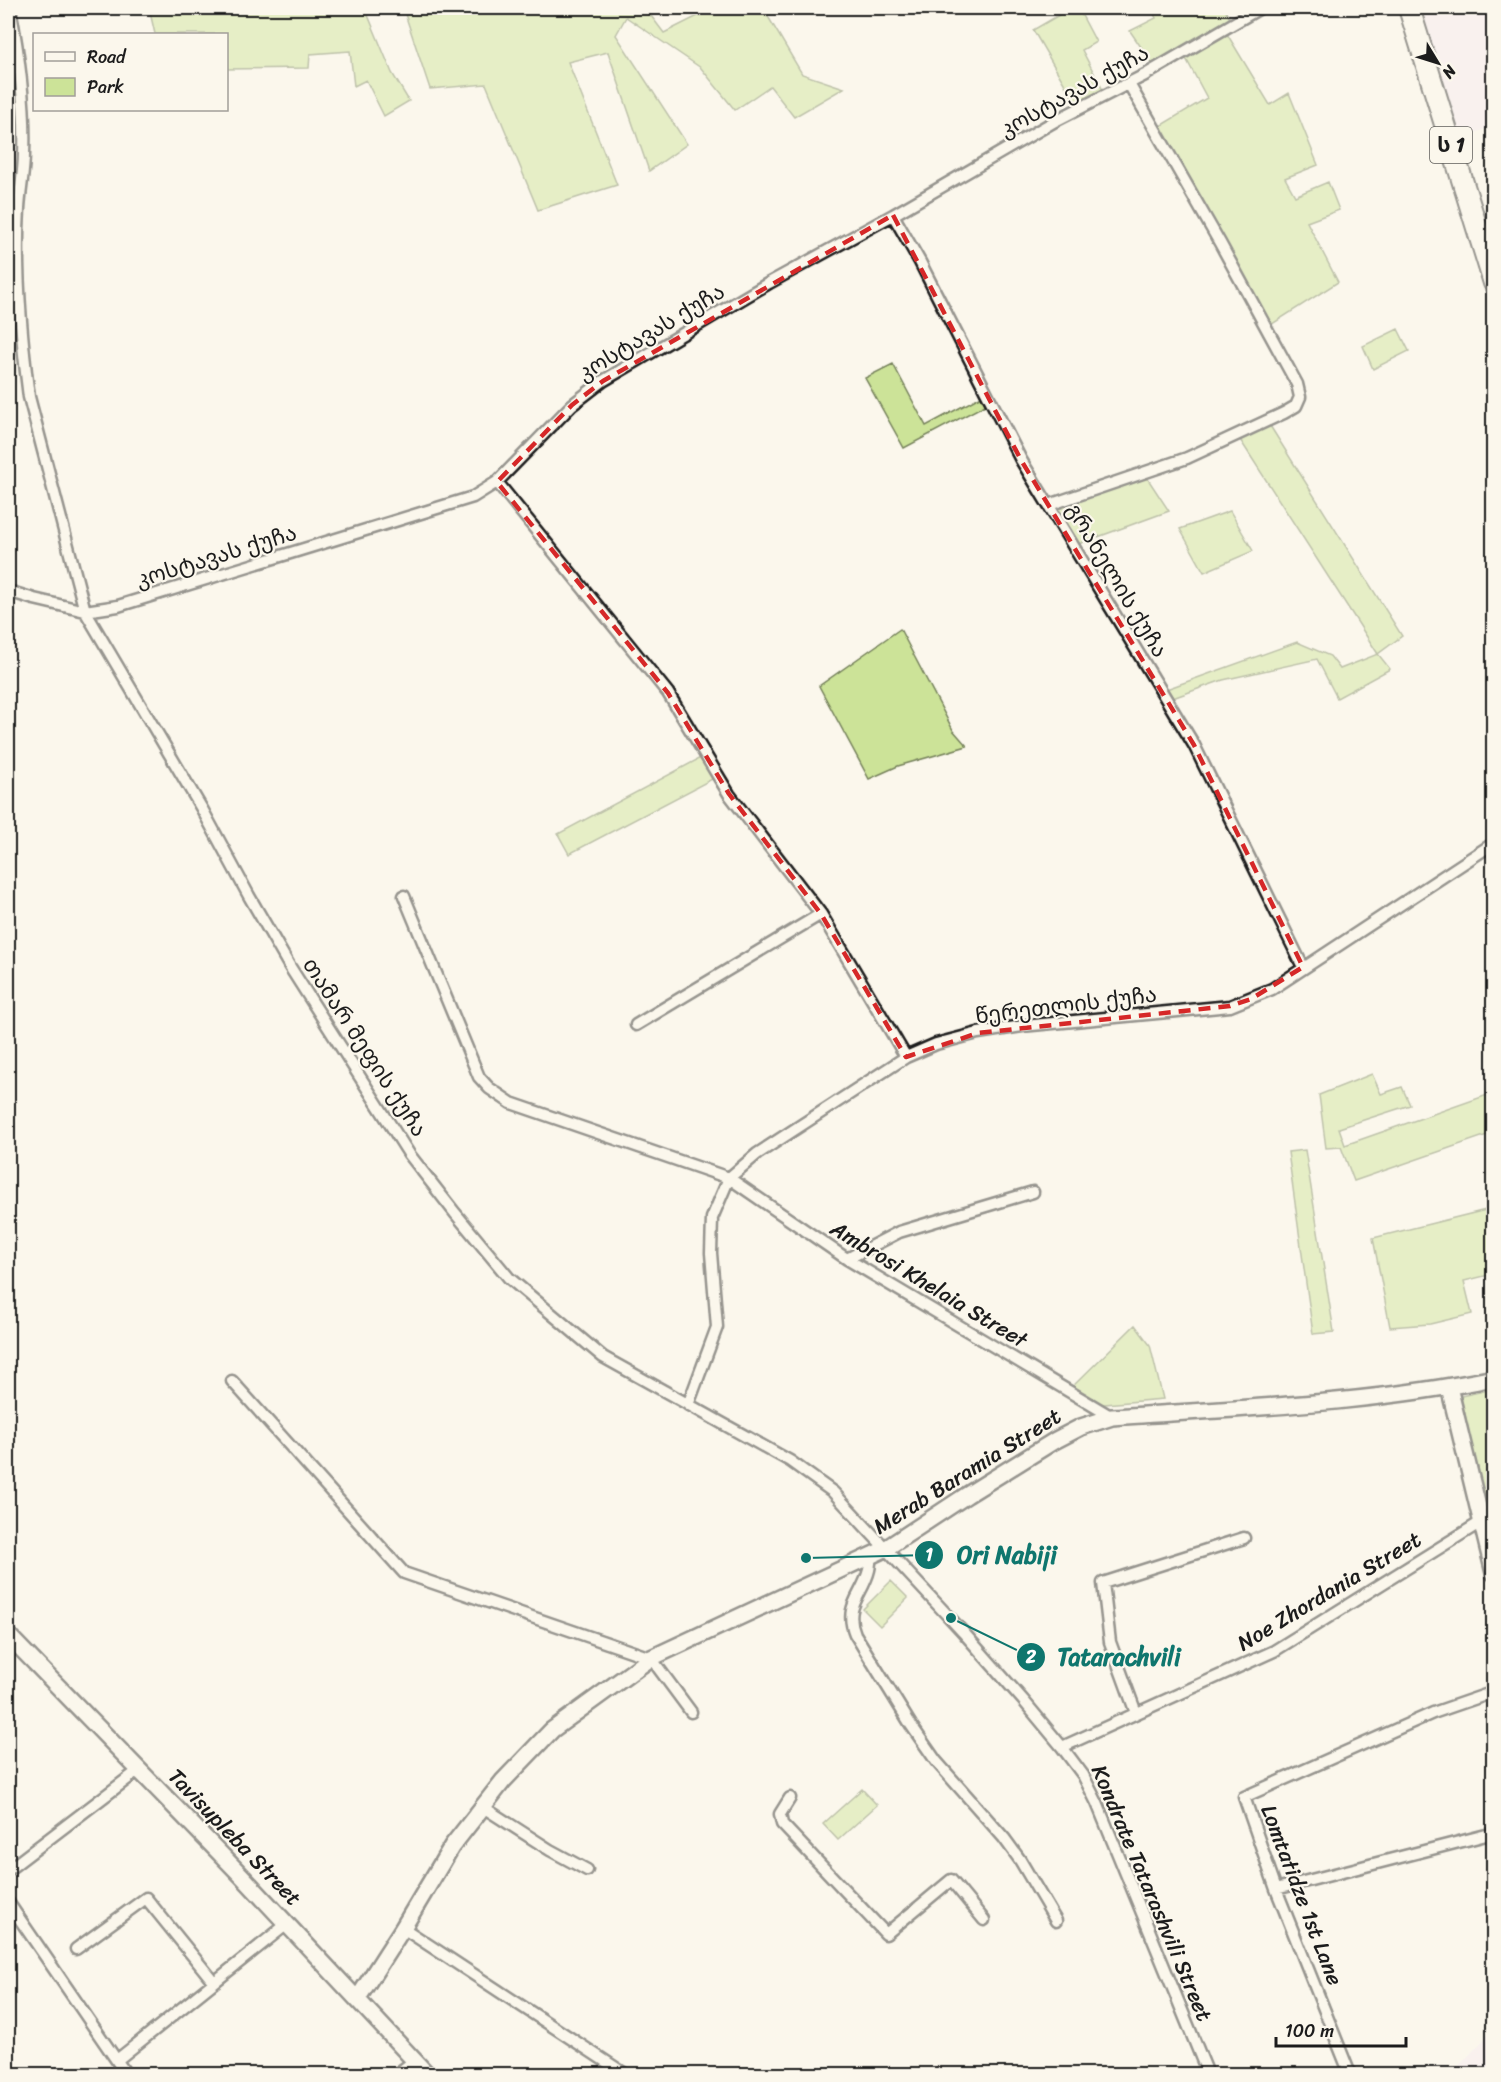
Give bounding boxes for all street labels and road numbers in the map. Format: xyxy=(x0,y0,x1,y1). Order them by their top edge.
street label: კოსტავას ქუჩა xyxy=(992,34,1156,148)
road number: ს 1 xyxy=(1430,127,1472,163)
street label: კოსტავას ქუჩა xyxy=(569,272,733,392)
street label: გრანელის ქუჩა xyxy=(1055,495,1179,665)
street label: კოსტავას ქუჩა xyxy=(131,513,301,599)
street label: თამარ მეფის ქუჩა xyxy=(292,949,438,1145)
street label: წერეთლის ქუჩა xyxy=(973,975,1159,1035)
street label: Ambrosi Khelaia Street xyxy=(822,1209,1036,1359)
street label: Merab Baramia Street xyxy=(865,1397,1069,1545)
street label: Noe Zhordania Street xyxy=(1229,1520,1429,1662)
street label: Kondrate Tatarashvili Street xyxy=(1080,1758,1224,2028)
street label: Tavisupleba Street xyxy=(158,1759,312,1916)
street label: Lomtatidze 1st Lane xyxy=(1250,1799,1354,1991)

